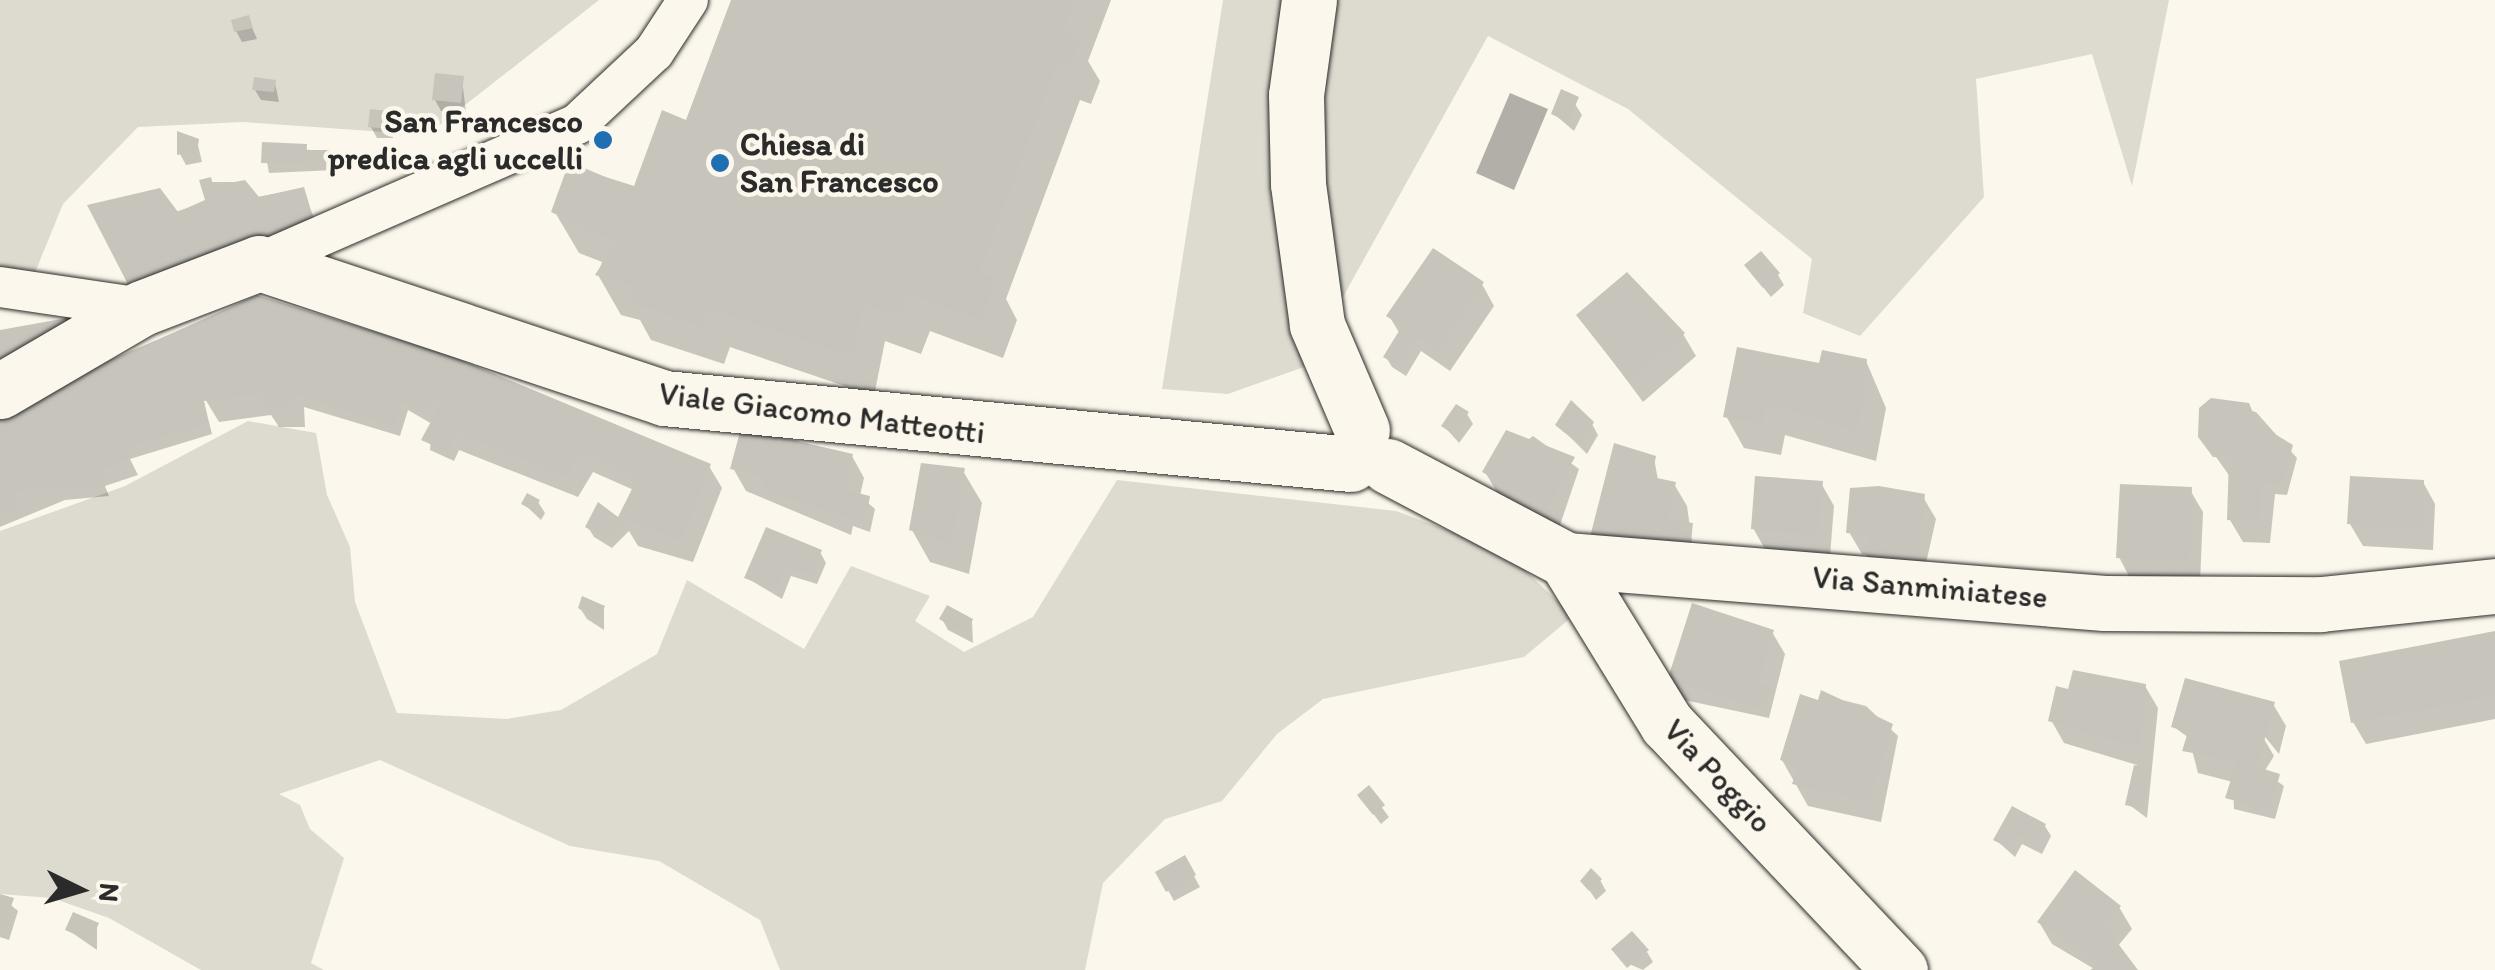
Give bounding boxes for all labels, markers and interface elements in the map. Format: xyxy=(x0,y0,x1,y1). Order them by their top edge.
place label: San Francesco predica agli uccelli xyxy=(328,103,583,178)
place label: Chiesa di San Francesco xyxy=(740,126,938,201)
marker: San Francesco predica agli uccelli xyxy=(592,129,614,151)
marker: Chiesa di San Francesco xyxy=(709,152,731,174)
street label: Viale Giacomo Matteotti xyxy=(657,374,987,452)
street label: Via Sanminiatese xyxy=(1811,558,2049,616)
street label: Via Poggio xyxy=(1656,711,1780,841)
north arrow xyxy=(30,840,130,940)
text: N xyxy=(92,882,128,904)

